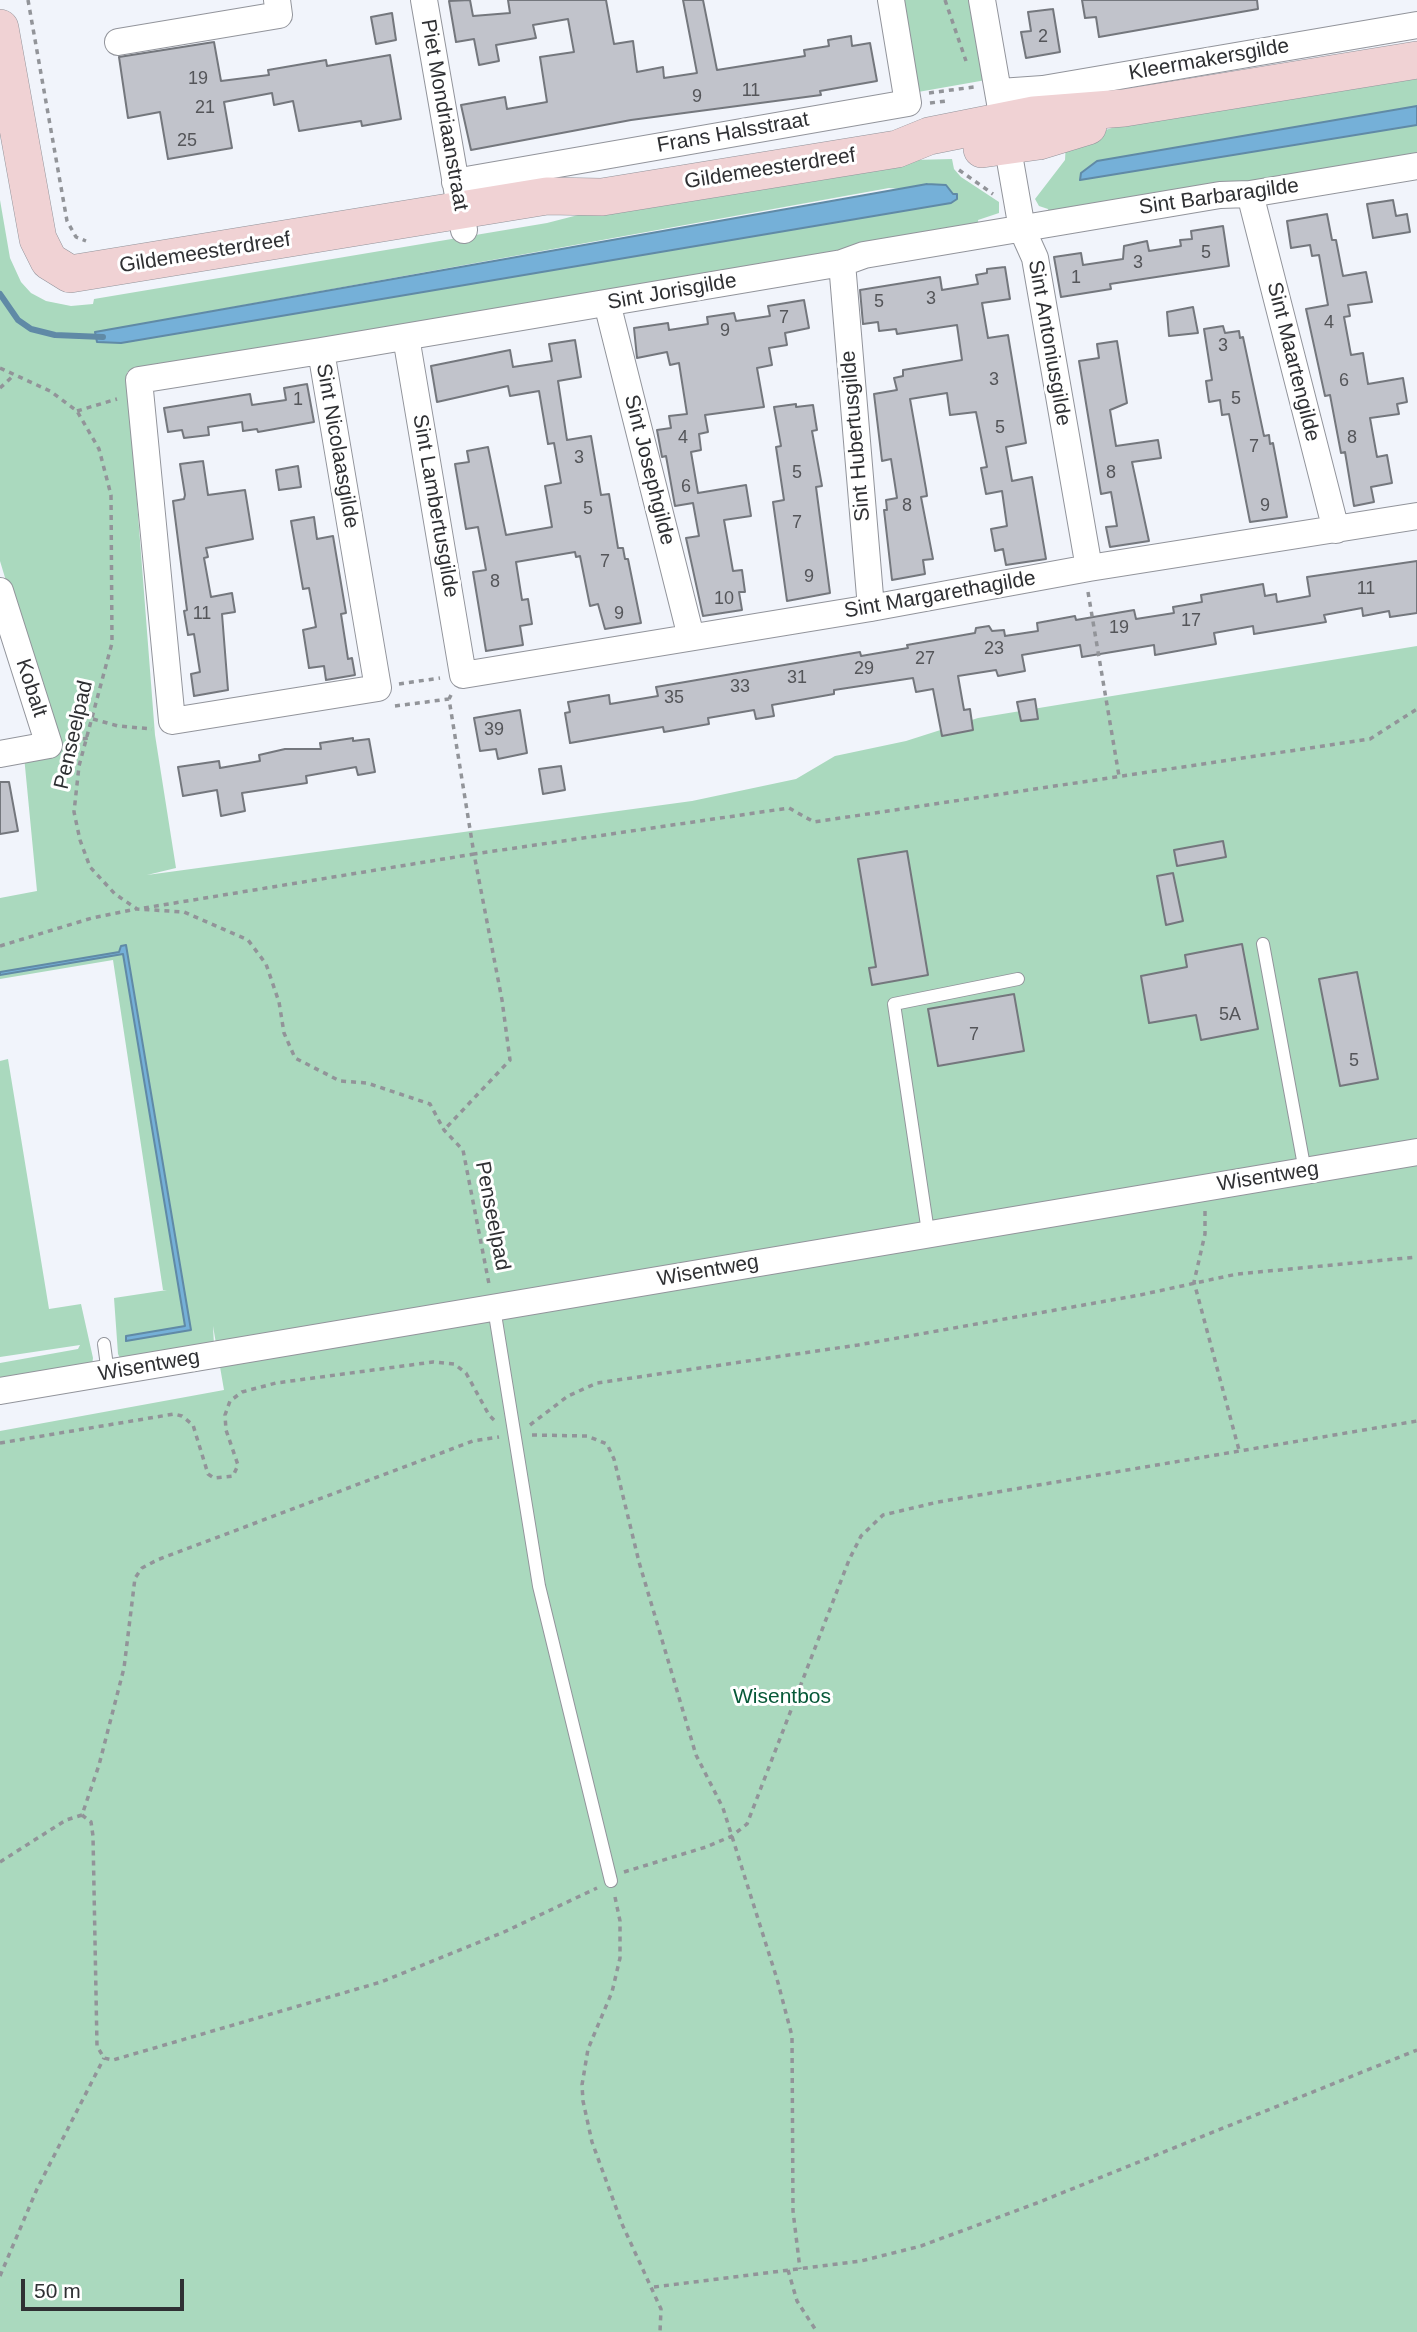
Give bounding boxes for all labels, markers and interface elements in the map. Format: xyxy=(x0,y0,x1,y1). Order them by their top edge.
street label: Piet Mondriaanstraat xyxy=(415,17,473,213)
house number: 2 xyxy=(1038,26,1048,48)
street label: Kleermakersgilde xyxy=(1127,34,1291,86)
house number: 19 xyxy=(188,68,208,90)
house number: 11 xyxy=(742,80,760,102)
house number: 9 xyxy=(692,86,702,108)
house number: 21 xyxy=(195,97,215,119)
street label: Frans Halsstraat xyxy=(655,107,811,159)
house number: 25 xyxy=(177,130,197,152)
street label: Gildemeesterdreef xyxy=(683,143,857,195)
street label: Sint Barbaragilde xyxy=(1137,173,1301,221)
street label: Gildemeesterdreef xyxy=(118,227,292,279)
house number: 5 xyxy=(1201,242,1211,264)
house number: 3 xyxy=(1133,252,1143,274)
street label: Sint Antoniusgilde xyxy=(1022,258,1076,428)
house number: 1 xyxy=(1071,267,1081,289)
street label: Sint Jorisgilde xyxy=(605,268,739,316)
street label: Sint Maartengilde xyxy=(1261,280,1325,444)
house number: 3 xyxy=(926,288,936,310)
house number: 5 xyxy=(874,291,884,313)
house number: 7 xyxy=(779,307,789,329)
house number: 4 xyxy=(1324,312,1334,334)
house number: 9 xyxy=(720,320,730,342)
house number: 3 xyxy=(1218,335,1228,357)
street label: Sint Hubertusgilde xyxy=(836,349,876,523)
street label: Sint Nicolaasgilde xyxy=(310,362,364,530)
house number: 3 xyxy=(989,369,999,391)
house number: 6 xyxy=(1339,370,1349,392)
house number: 5 xyxy=(1231,388,1241,410)
house number: 1 xyxy=(293,389,303,411)
street label: Sint Josephgilde xyxy=(618,392,680,548)
street label: Sint Lambertusgilde xyxy=(406,412,464,600)
house number: 5 xyxy=(995,417,1005,439)
house number: 4 xyxy=(678,427,688,449)
house number: 8 xyxy=(1347,427,1357,449)
house number: 7 xyxy=(1249,436,1259,458)
house number: 3 xyxy=(574,447,584,469)
house number: 5 xyxy=(792,462,802,484)
house number: 8 xyxy=(1106,462,1116,484)
house number: 6 xyxy=(681,476,691,498)
house number: 8 xyxy=(902,495,912,517)
house number: 9 xyxy=(1260,495,1270,517)
house number: 5 xyxy=(583,498,593,520)
house number: 7 xyxy=(792,512,802,534)
house number: 7 xyxy=(600,551,610,573)
house number: 9 xyxy=(804,566,814,588)
street label: Sint Margarethagilde xyxy=(842,566,1038,624)
house number: 8 xyxy=(490,571,500,593)
house number: 11 xyxy=(1357,578,1375,600)
house number: 10 xyxy=(714,588,734,610)
house number: 11 xyxy=(193,603,211,625)
house number: 9 xyxy=(614,603,624,625)
house number: 17 xyxy=(1181,610,1201,632)
house number: 19 xyxy=(1109,617,1129,639)
house number: 23 xyxy=(984,638,1004,660)
house number: 27 xyxy=(915,648,935,670)
street label: Kobalt xyxy=(10,656,52,720)
house number: 29 xyxy=(854,658,874,680)
house number: 31 xyxy=(787,667,807,689)
house number: 33 xyxy=(730,676,750,698)
street label: Penseelpad xyxy=(49,678,99,792)
house number: 35 xyxy=(664,687,684,709)
house number: 39 xyxy=(484,719,504,741)
house number: 5A xyxy=(1219,1004,1241,1026)
house number: 7 xyxy=(969,1024,979,1046)
house number: 5 xyxy=(1349,1050,1359,1072)
street label: Wisentweg xyxy=(1215,1157,1321,1197)
street label: Penseelpad xyxy=(469,1159,515,1273)
street label: Wisentweg xyxy=(655,1250,761,1292)
street label: Wisentweg xyxy=(96,1345,202,1387)
park label: Wisentbos xyxy=(733,1684,831,1710)
scale bar xyxy=(24,2266,187,2310)
text: 50 m xyxy=(34,2279,81,2302)

